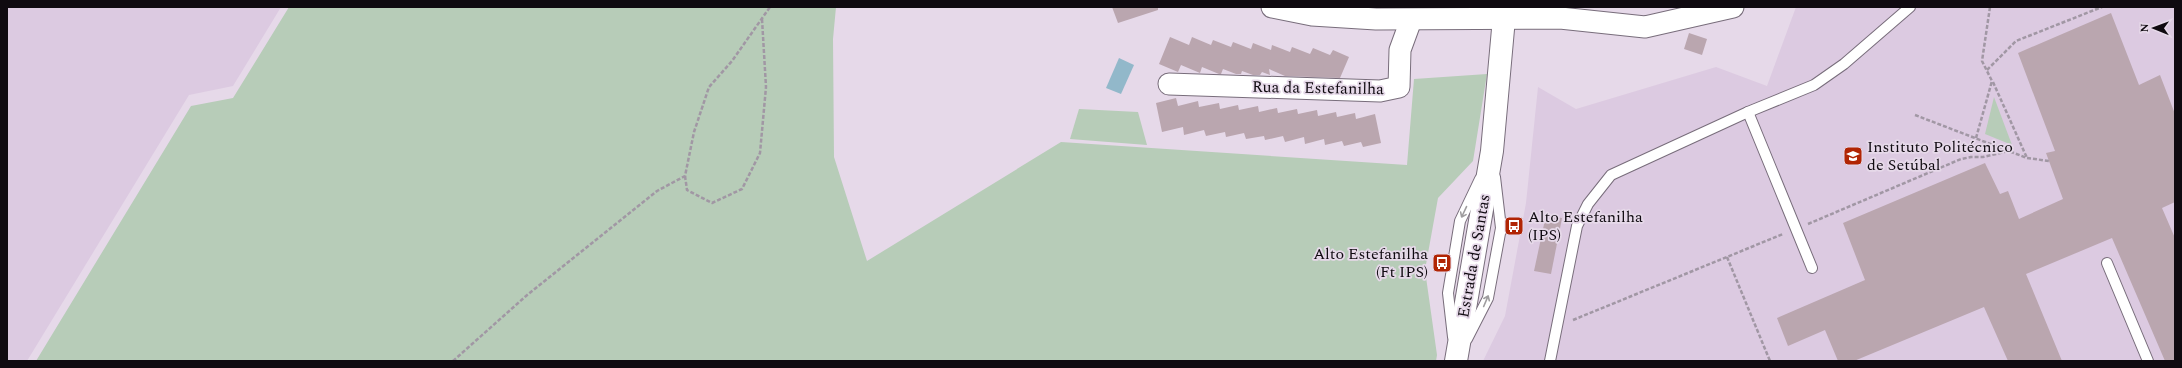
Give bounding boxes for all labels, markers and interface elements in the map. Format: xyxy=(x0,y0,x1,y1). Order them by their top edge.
north arrow xyxy=(2134,8,2174,48)
text: N xyxy=(2136,23,2153,32)
street label: Rua da Estefanilha xyxy=(1252,75,1384,101)
place label: Instituto Politécnico de Setúbal xyxy=(1867,135,2013,177)
school or university icon: Instituto Politécnico de Setúbal xyxy=(1842,145,1864,167)
street label: Estrada de Santas xyxy=(1451,192,1497,320)
place label: Alto Estefanilha (IPS) xyxy=(1528,205,1643,247)
one-way arrow xyxy=(1460,206,1467,218)
bus stop icon: Alto Estefanilha (IPS) xyxy=(1503,215,1525,237)
place label: Alto Estefanilha (Ft IPS) xyxy=(1313,242,1428,284)
bus stop icon: Alto Estefanilha (Ft IPS) xyxy=(1431,252,1453,274)
one-way arrow xyxy=(1482,295,1490,307)

